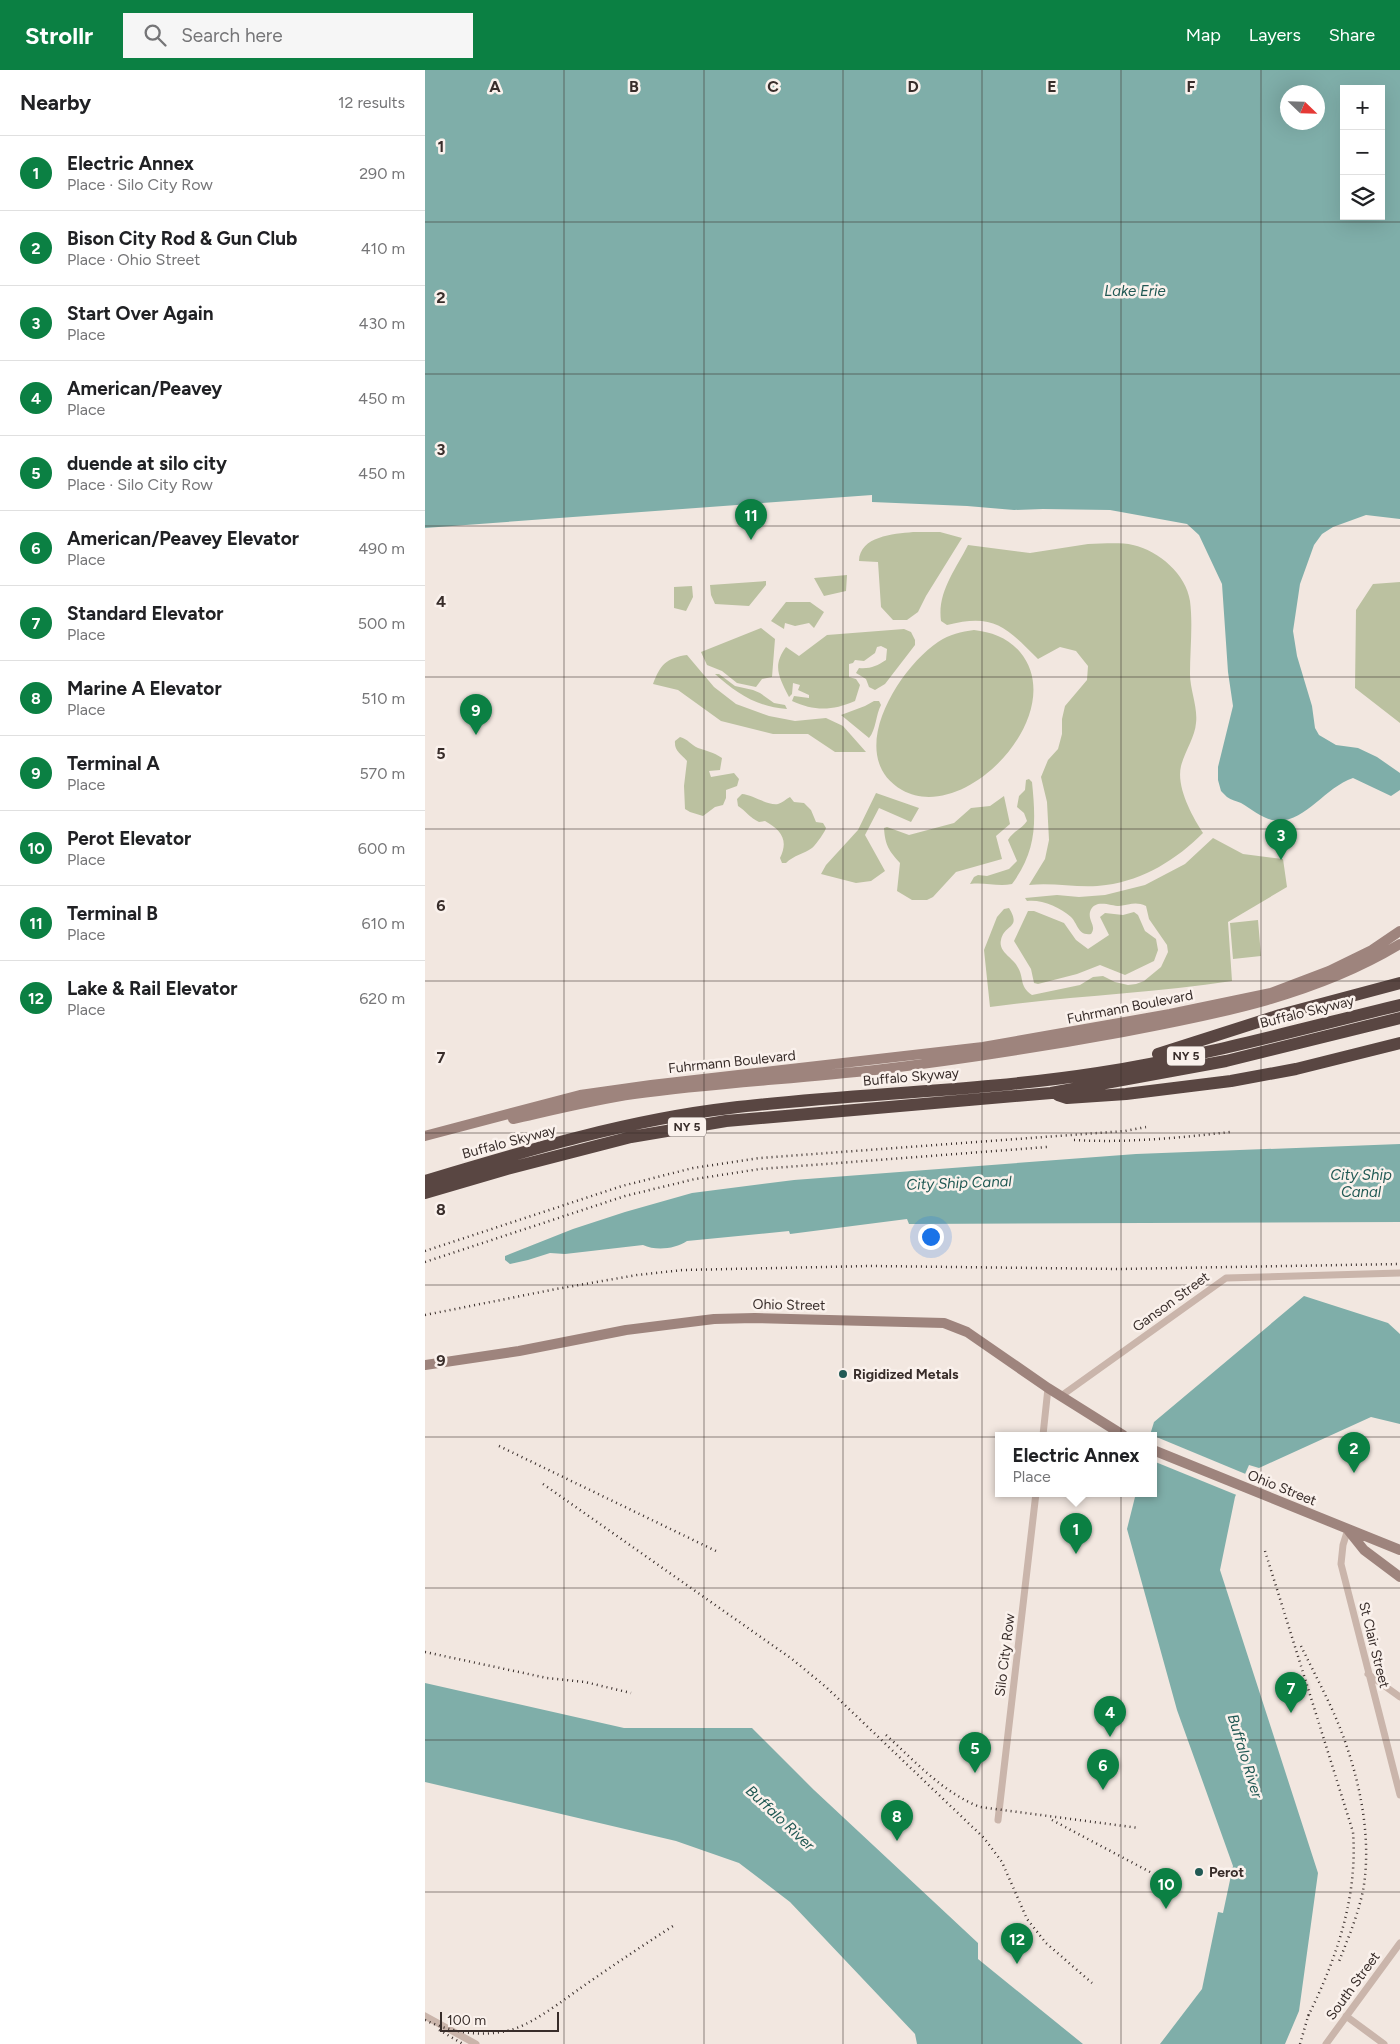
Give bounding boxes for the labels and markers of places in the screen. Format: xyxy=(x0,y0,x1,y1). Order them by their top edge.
pin: 11 xyxy=(735,499,767,540)
pin: 9 xyxy=(460,694,492,735)
pin: 3 xyxy=(1265,819,1297,860)
place label: Rigidized Metals xyxy=(853,1366,959,1383)
marker: Rigidized Metals xyxy=(837,1368,849,1380)
pin: 2 xyxy=(1338,1432,1370,1473)
pin: 1 xyxy=(1060,1513,1092,1554)
pin: 7 xyxy=(1275,1672,1307,1713)
pin: 4 xyxy=(1094,1696,1126,1737)
pin: 5 xyxy=(959,1732,991,1773)
pin: 6 xyxy=(1087,1749,1119,1790)
pin: 8 xyxy=(881,1800,913,1841)
place label: Perot xyxy=(1209,1864,1244,1881)
marker: Perot xyxy=(1193,1866,1205,1878)
pin: 10 xyxy=(1150,1868,1182,1909)
pin: 12 xyxy=(1001,1923,1033,1964)

